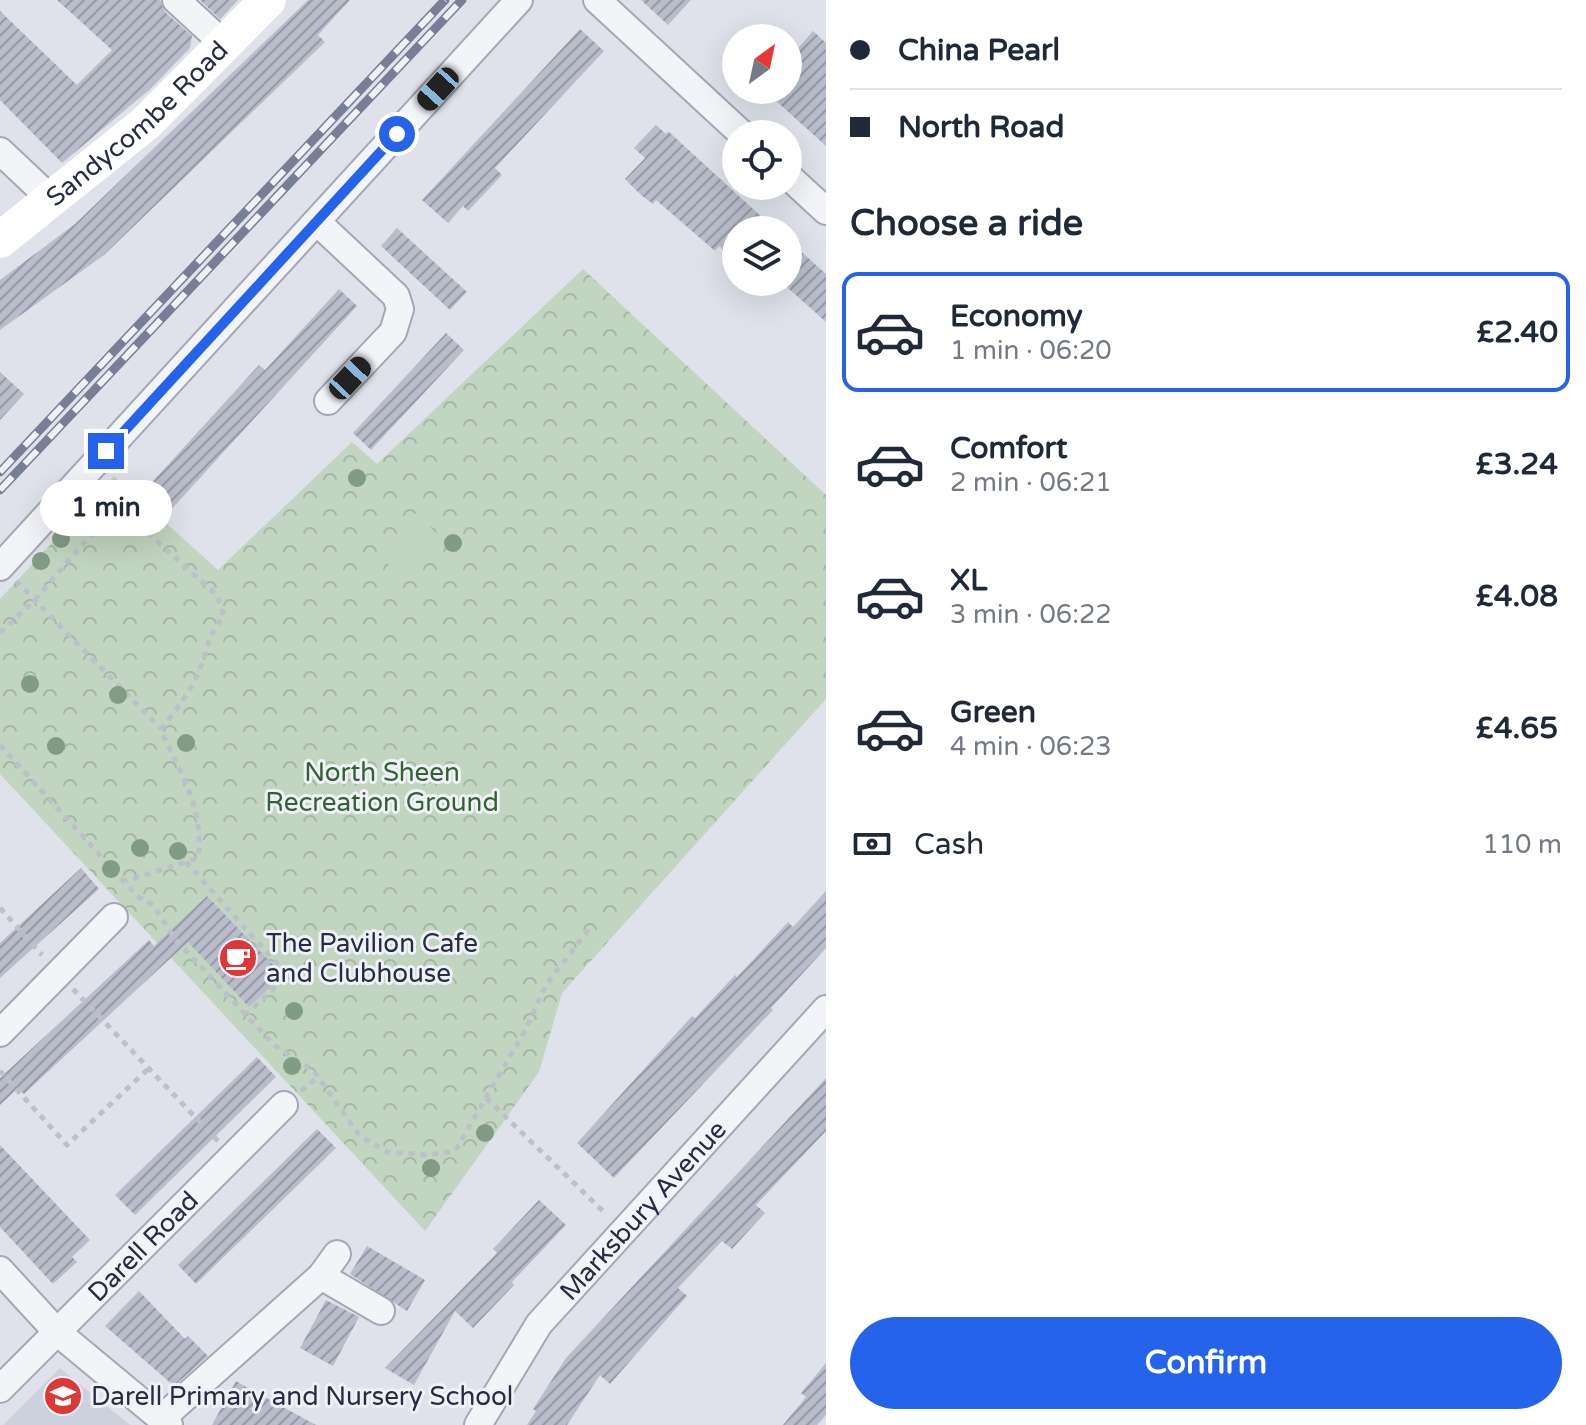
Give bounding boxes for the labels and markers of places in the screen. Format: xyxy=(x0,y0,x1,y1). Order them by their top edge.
place label: The Pavilion Cafe and Clubhouse xyxy=(266,928,478,989)
cafe icon: The Pavilion Cafe and Clubhouse xyxy=(217,937,259,979)
school or university icon: Darell Primary and Nursery School xyxy=(42,1375,84,1417)
place label: Darell Primary and Nursery School xyxy=(91,1381,513,1412)

